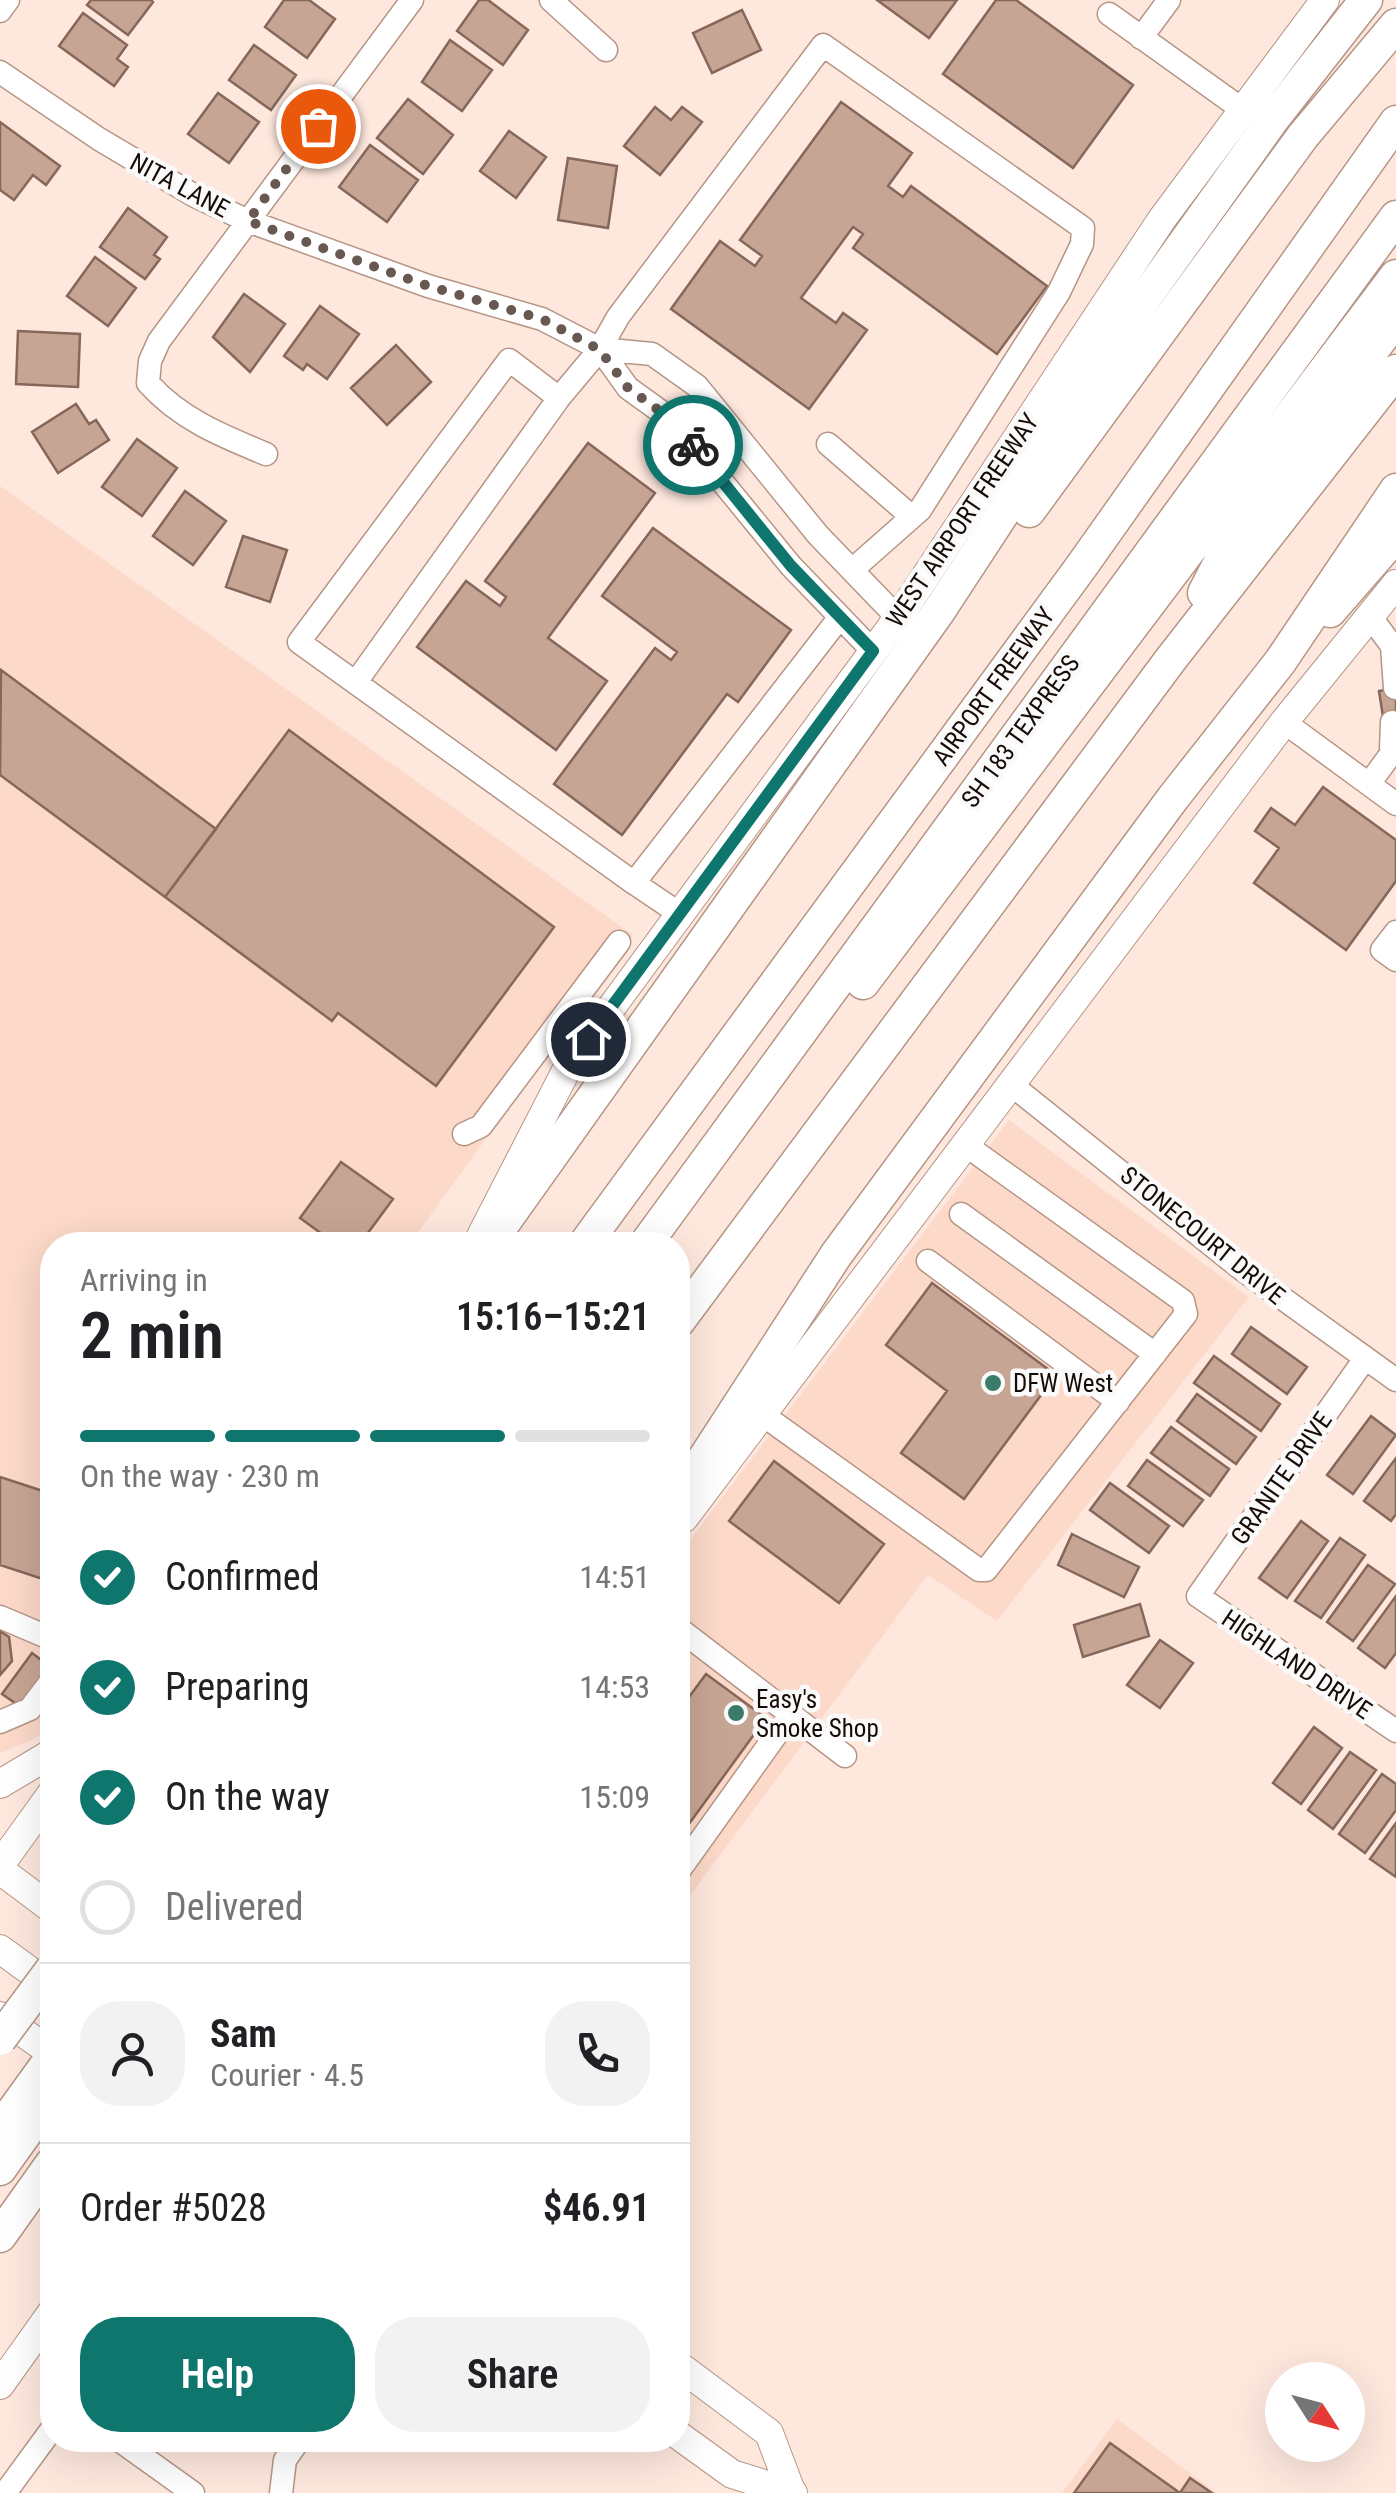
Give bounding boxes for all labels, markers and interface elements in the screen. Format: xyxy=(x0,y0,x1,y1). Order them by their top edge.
pin xyxy=(276,84,361,169)
icon: bag xyxy=(291,99,346,154)
street label: NITA LANE xyxy=(125,147,234,224)
courier xyxy=(643,395,743,495)
street label: WEST AIRPORT FREEWAY xyxy=(880,408,1045,632)
icon: bike xyxy=(666,418,721,473)
street label: AIRPORT FREEWAY xyxy=(926,602,1061,771)
street label: SH 183 TEXPRESS xyxy=(955,649,1085,813)
pin xyxy=(546,997,631,1082)
icon: home xyxy=(561,1012,616,1067)
street label: STONECOURT DRIVE xyxy=(1115,1160,1291,1310)
text: Arriving in xyxy=(80,1261,208,1299)
text: 15:16–15:21 xyxy=(456,1295,650,1339)
text: 2 min xyxy=(80,1298,224,1374)
place label: DFW West xyxy=(1013,1369,1113,1398)
marker: DFW West xyxy=(982,1372,1004,1394)
street label: GRANITE DRIVE xyxy=(1225,1406,1338,1550)
text: On the way · 230 m xyxy=(80,1457,320,1495)
icon: check xyxy=(80,1550,135,1605)
text: Confirmed xyxy=(165,1555,320,1599)
text: 14:51 xyxy=(579,1558,650,1596)
street label: HIGHLAND DRIVE xyxy=(1216,1604,1377,1725)
icon: check xyxy=(80,1660,135,1715)
text: Preparing xyxy=(165,1665,310,1709)
text: 14:53 xyxy=(579,1668,650,1706)
place label: Easy's Smoke Shop xyxy=(756,1685,879,1743)
marker: Easy's Smoke Shop xyxy=(725,1702,747,1724)
icon: check xyxy=(80,1770,135,1825)
text: On the way xyxy=(165,1775,330,1819)
text: 15:09 xyxy=(579,1778,650,1816)
text: Delivered xyxy=(165,1885,304,1929)
button: person xyxy=(80,2001,185,2106)
button: phone xyxy=(545,2001,650,2106)
text: Sam xyxy=(210,2012,277,2056)
text: Courier · 4.5 xyxy=(210,2056,364,2094)
text: Order #5028 xyxy=(80,2186,267,2230)
text: $46.91 xyxy=(543,2186,650,2230)
button: Help xyxy=(80,2317,355,2432)
button: Share xyxy=(375,2317,650,2432)
north arrow xyxy=(1265,2362,1365,2462)
map controls xyxy=(1265,2362,1365,2462)

